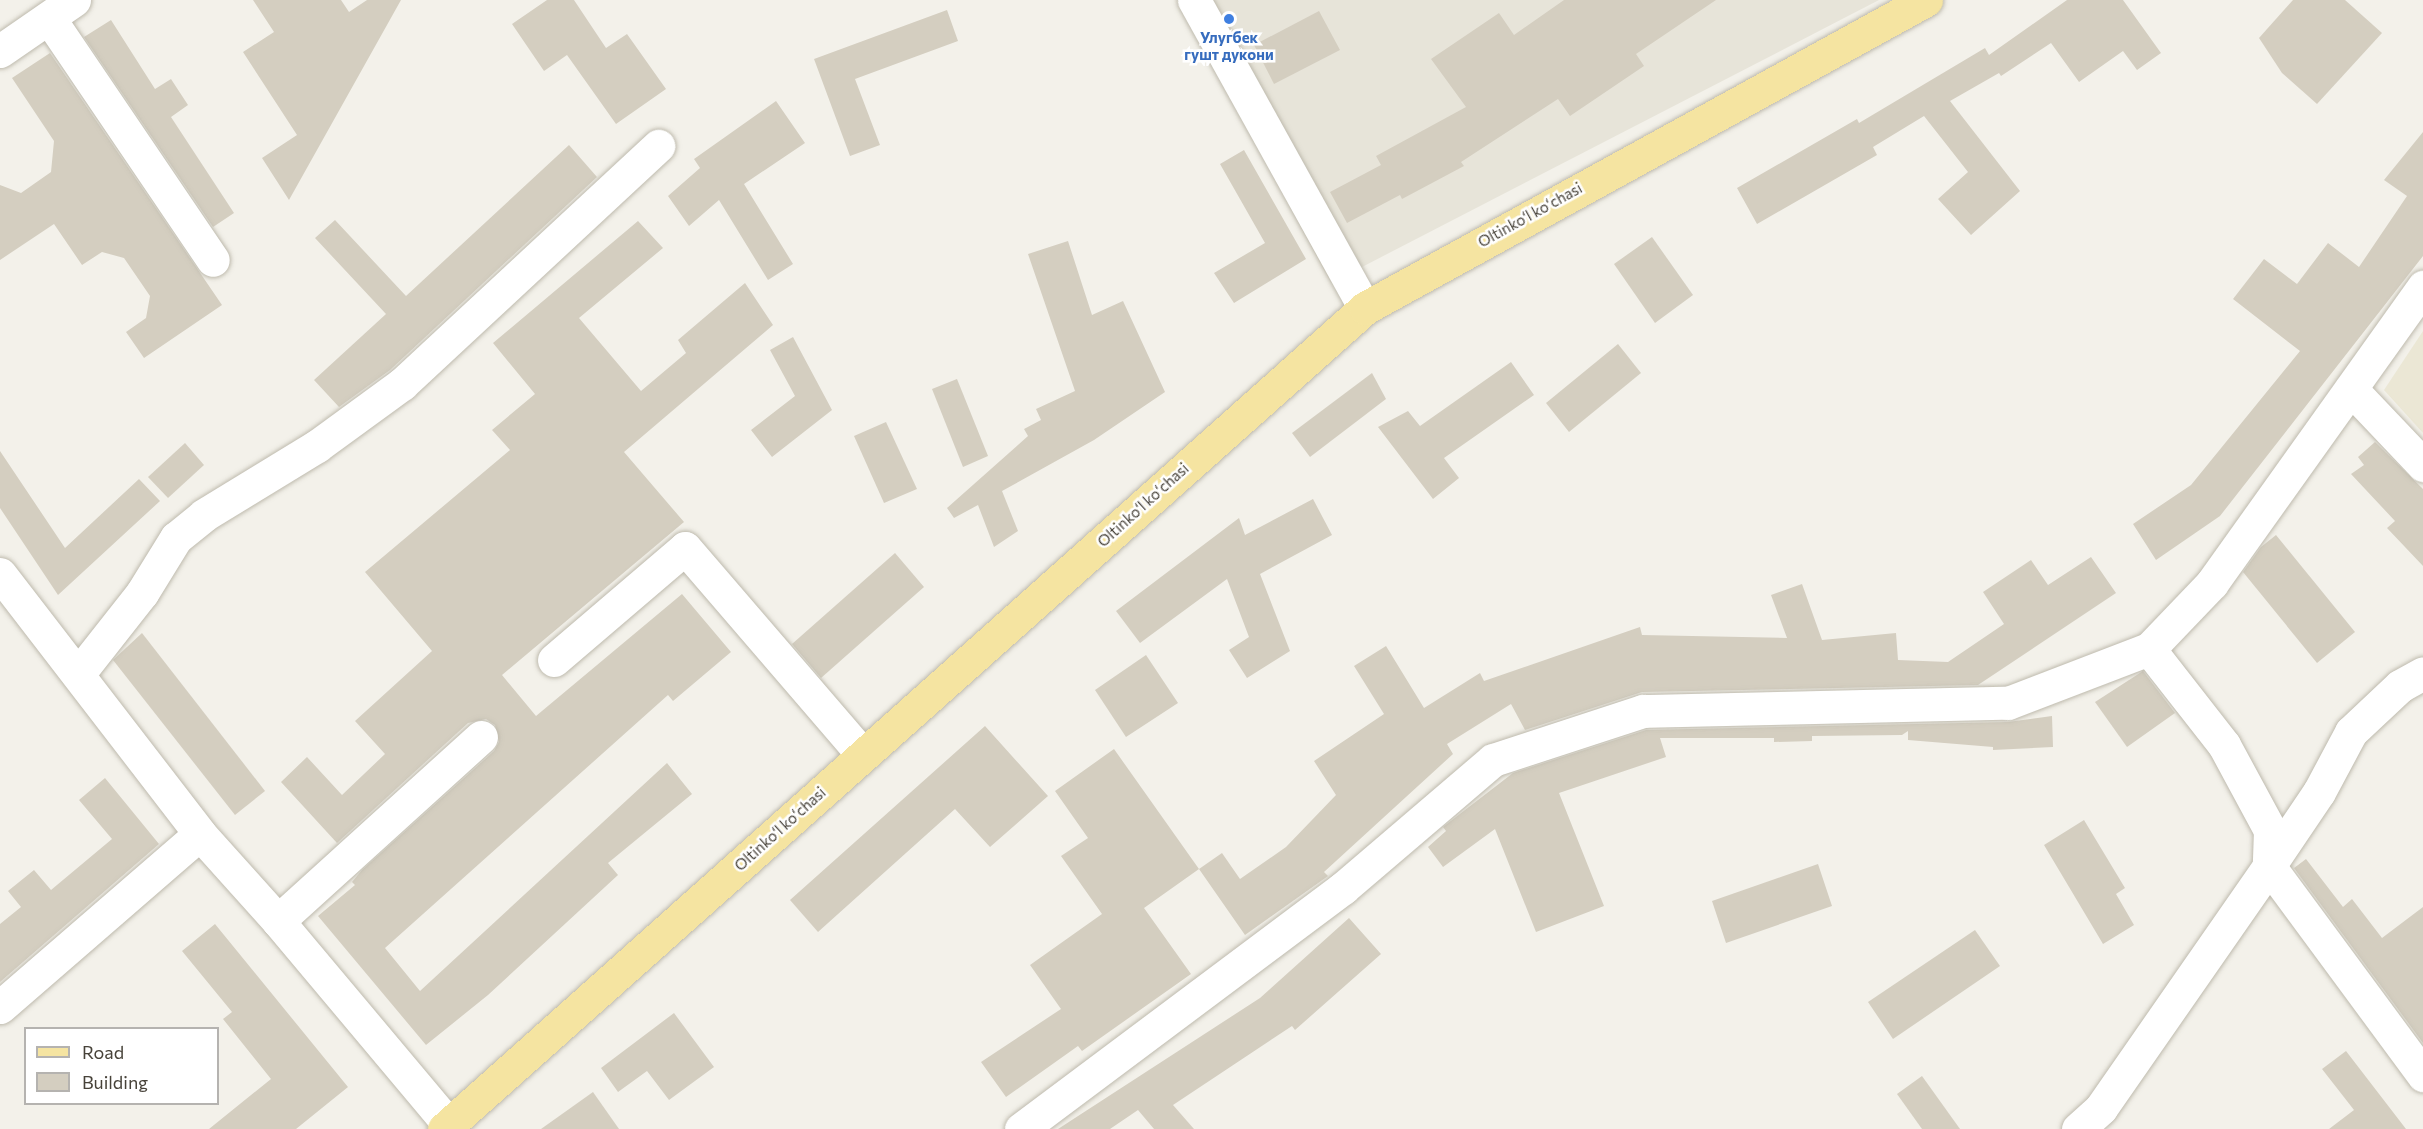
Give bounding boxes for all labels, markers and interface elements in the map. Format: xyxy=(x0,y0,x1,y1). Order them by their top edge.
marker: Улугбек гушт дукони xyxy=(1222,12,1236,26)
place label: Улугбек гушт дукони xyxy=(1184,28,1274,63)
street label: Oltinkoʻl koʻchasi xyxy=(1475,179,1585,251)
street label: Oltinkoʻl koʻchasi xyxy=(1094,459,1192,551)
street label: Oltinkoʻl koʻchasi xyxy=(731,783,829,875)
legend xyxy=(24,1027,219,1105)
text: Road xyxy=(82,1041,124,1063)
text: Building xyxy=(82,1071,148,1093)

